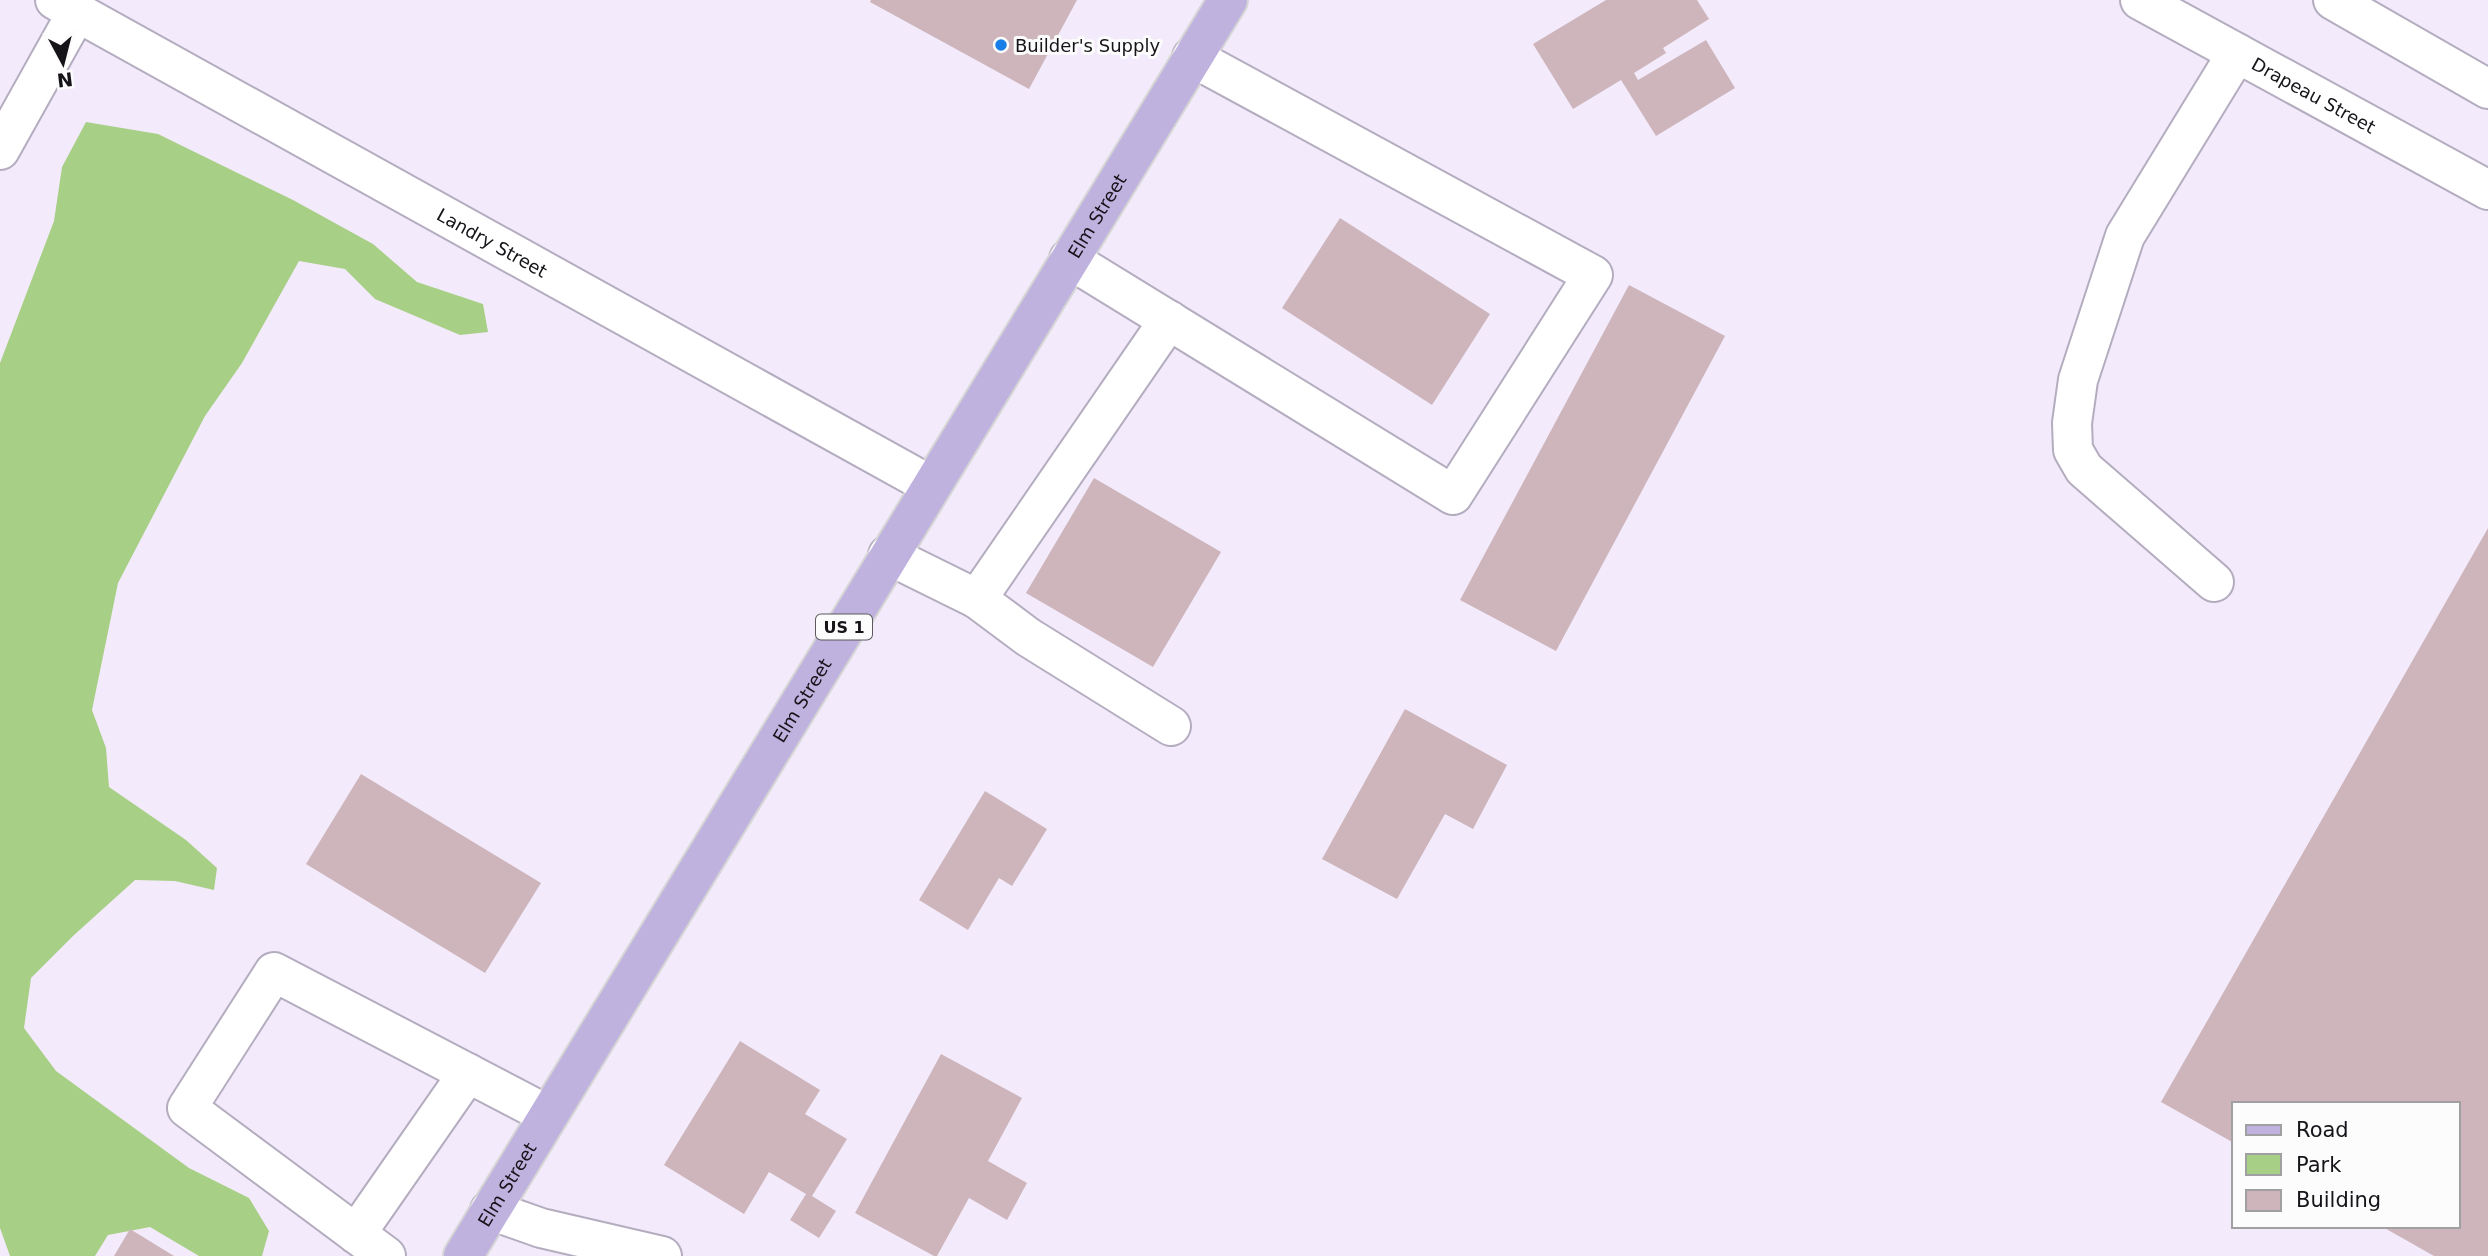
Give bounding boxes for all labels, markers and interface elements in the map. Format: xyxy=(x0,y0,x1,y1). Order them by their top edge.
north arrow xyxy=(28,28,98,98)
place label: Builder's Supply xyxy=(1015,35,1160,56)
marker: Builder's Supply xyxy=(993,37,1009,53)
street label: Drapeau Street xyxy=(2248,53,2379,137)
text: N xyxy=(56,68,74,92)
street label: Elm Street xyxy=(1063,170,1130,262)
street label: Landry Street xyxy=(434,204,551,281)
road number: US 1 xyxy=(816,614,872,640)
street label: Elm Street xyxy=(768,654,835,746)
legend xyxy=(2232,1102,2460,1228)
text: Road xyxy=(2296,1118,2349,1142)
street label: Elm Street xyxy=(473,1138,540,1230)
text: Park xyxy=(2296,1153,2342,1177)
text: Building xyxy=(2296,1188,2381,1212)

